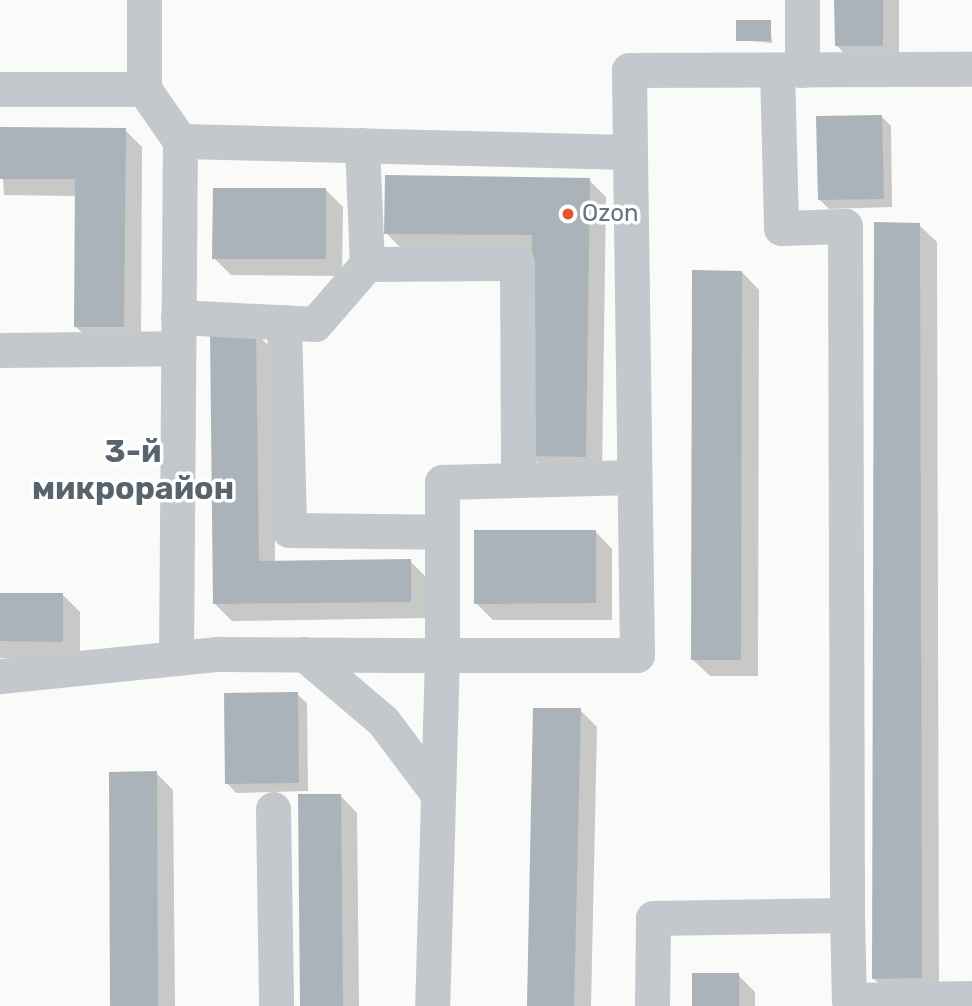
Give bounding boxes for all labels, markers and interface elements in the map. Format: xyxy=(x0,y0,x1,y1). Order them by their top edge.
place label: Ozon xyxy=(582,200,639,228)
marker: Ozon xyxy=(560,206,576,222)
district label: 3-й микрорайон xyxy=(32,433,234,508)

